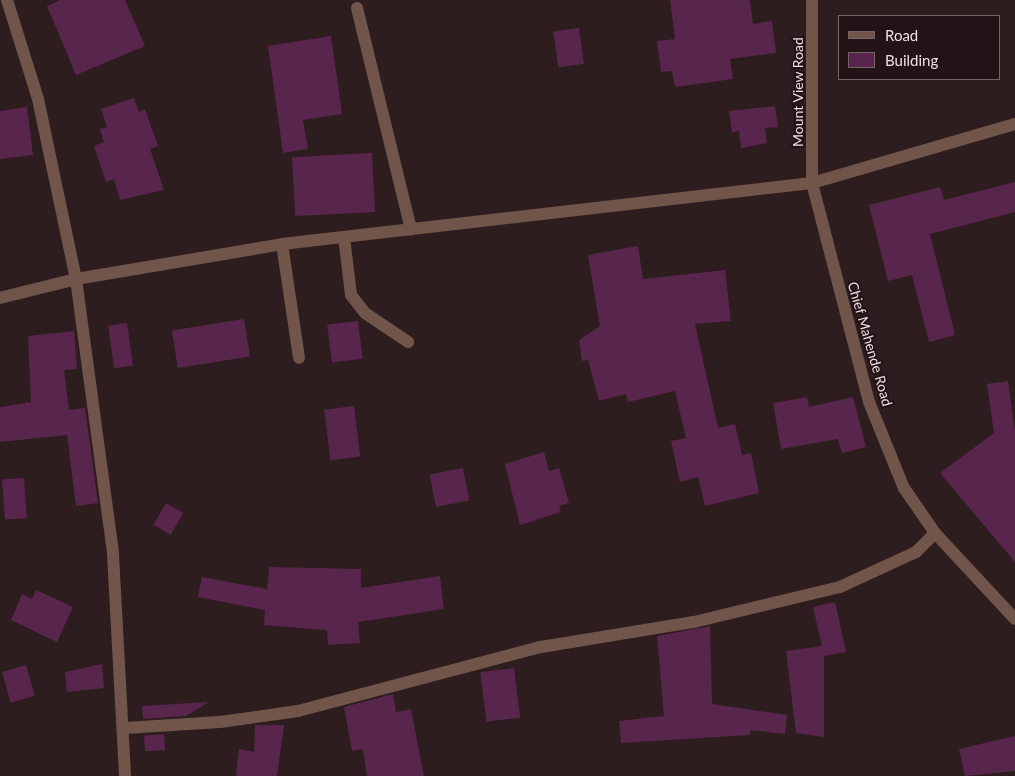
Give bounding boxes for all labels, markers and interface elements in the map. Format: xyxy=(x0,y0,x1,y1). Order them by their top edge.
legend xyxy=(838,15,1000,80)
text: Road xyxy=(885,26,918,44)
street label: Mount View Road xyxy=(790,37,806,147)
text: Building xyxy=(885,51,938,69)
street label: Chief Mahende Road xyxy=(844,280,896,408)

